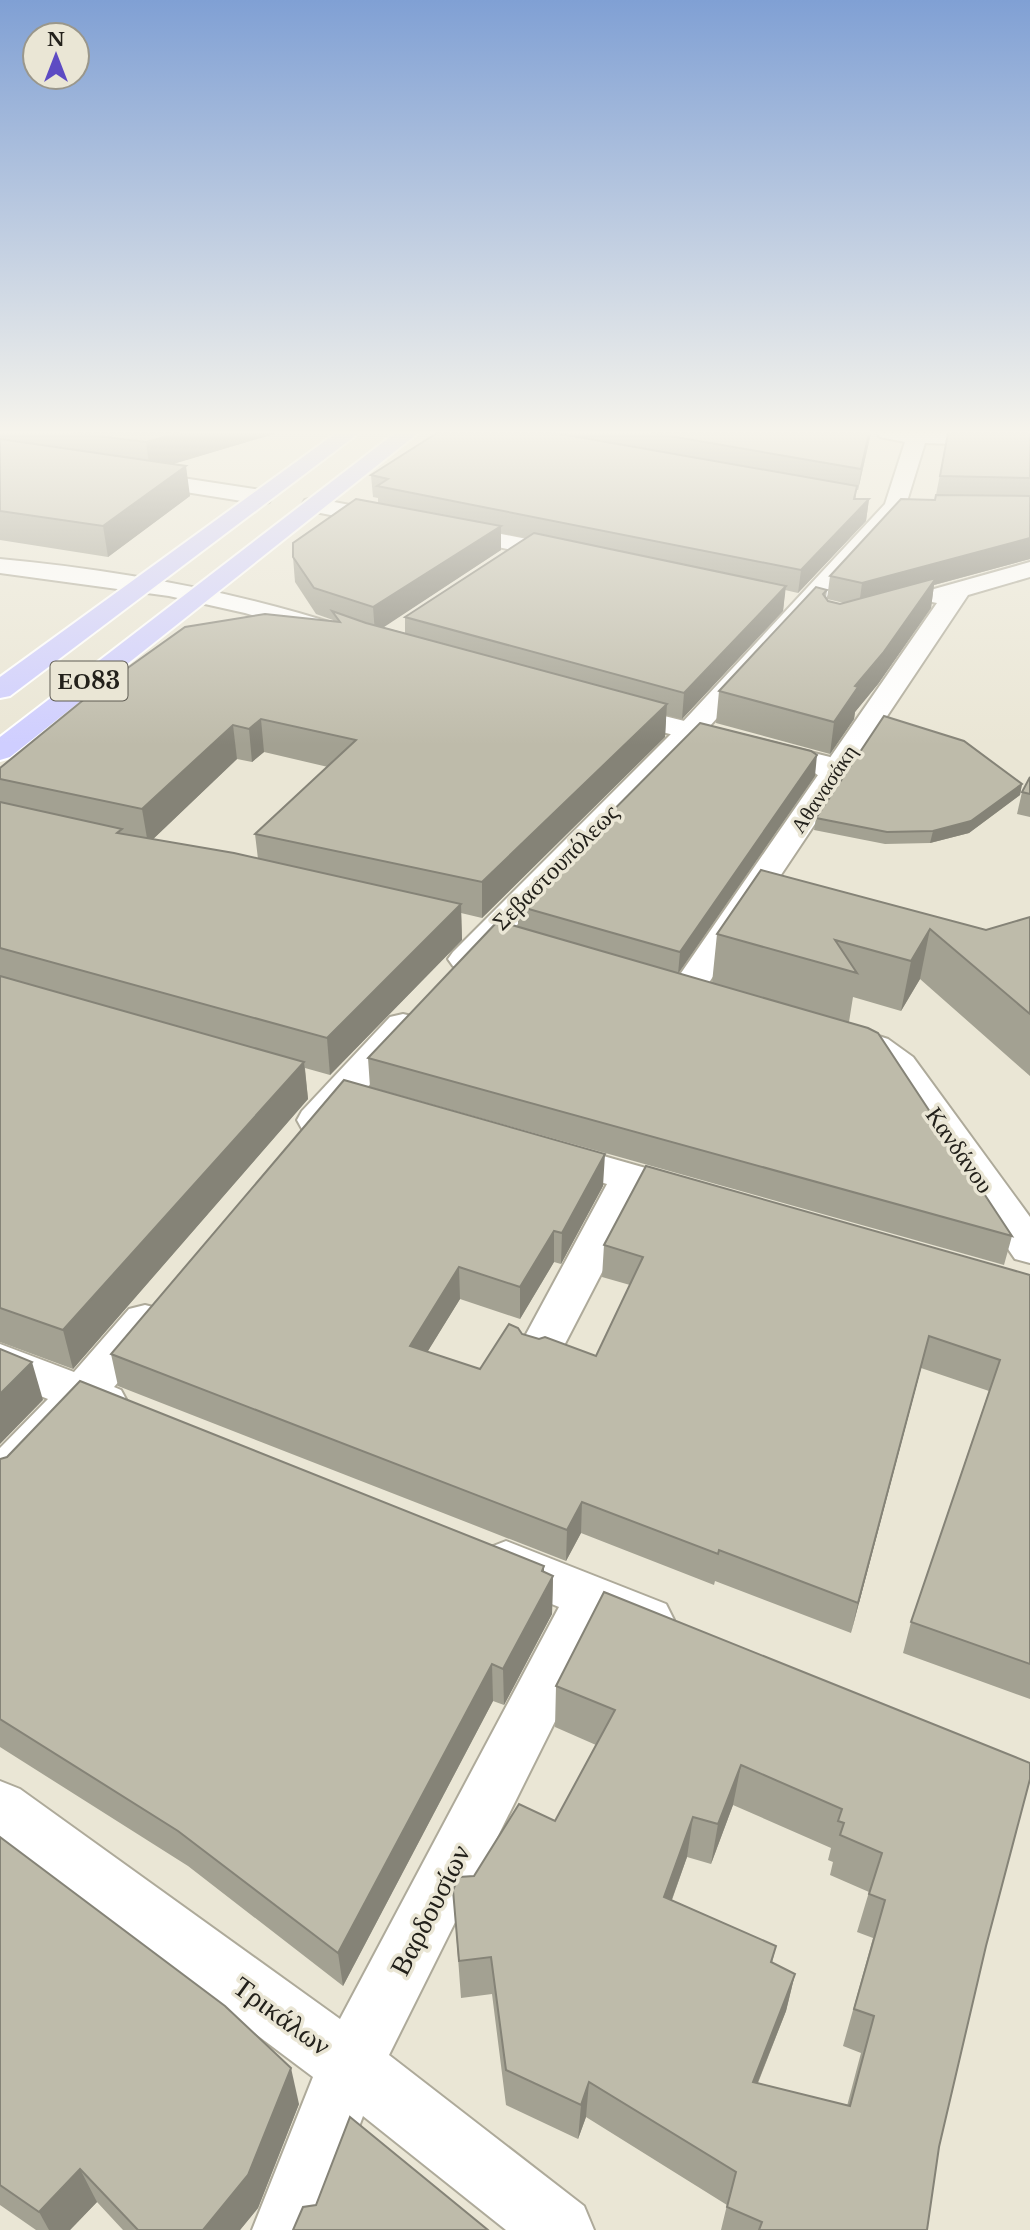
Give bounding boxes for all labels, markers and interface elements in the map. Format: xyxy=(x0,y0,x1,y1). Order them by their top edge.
north arrow xyxy=(21,21,91,91)
text: N xyxy=(47,28,65,51)
road number: ΕΟ83 xyxy=(50,662,128,701)
street label: Αθανασάκη xyxy=(785,740,863,838)
street label: Σεβαστουπόλεως xyxy=(486,798,624,936)
street label: Κανδάνου xyxy=(920,1101,1000,1199)
street label: Βαρδουσίων xyxy=(382,1839,478,1981)
street label: Τρικάλων xyxy=(226,1969,338,2063)

